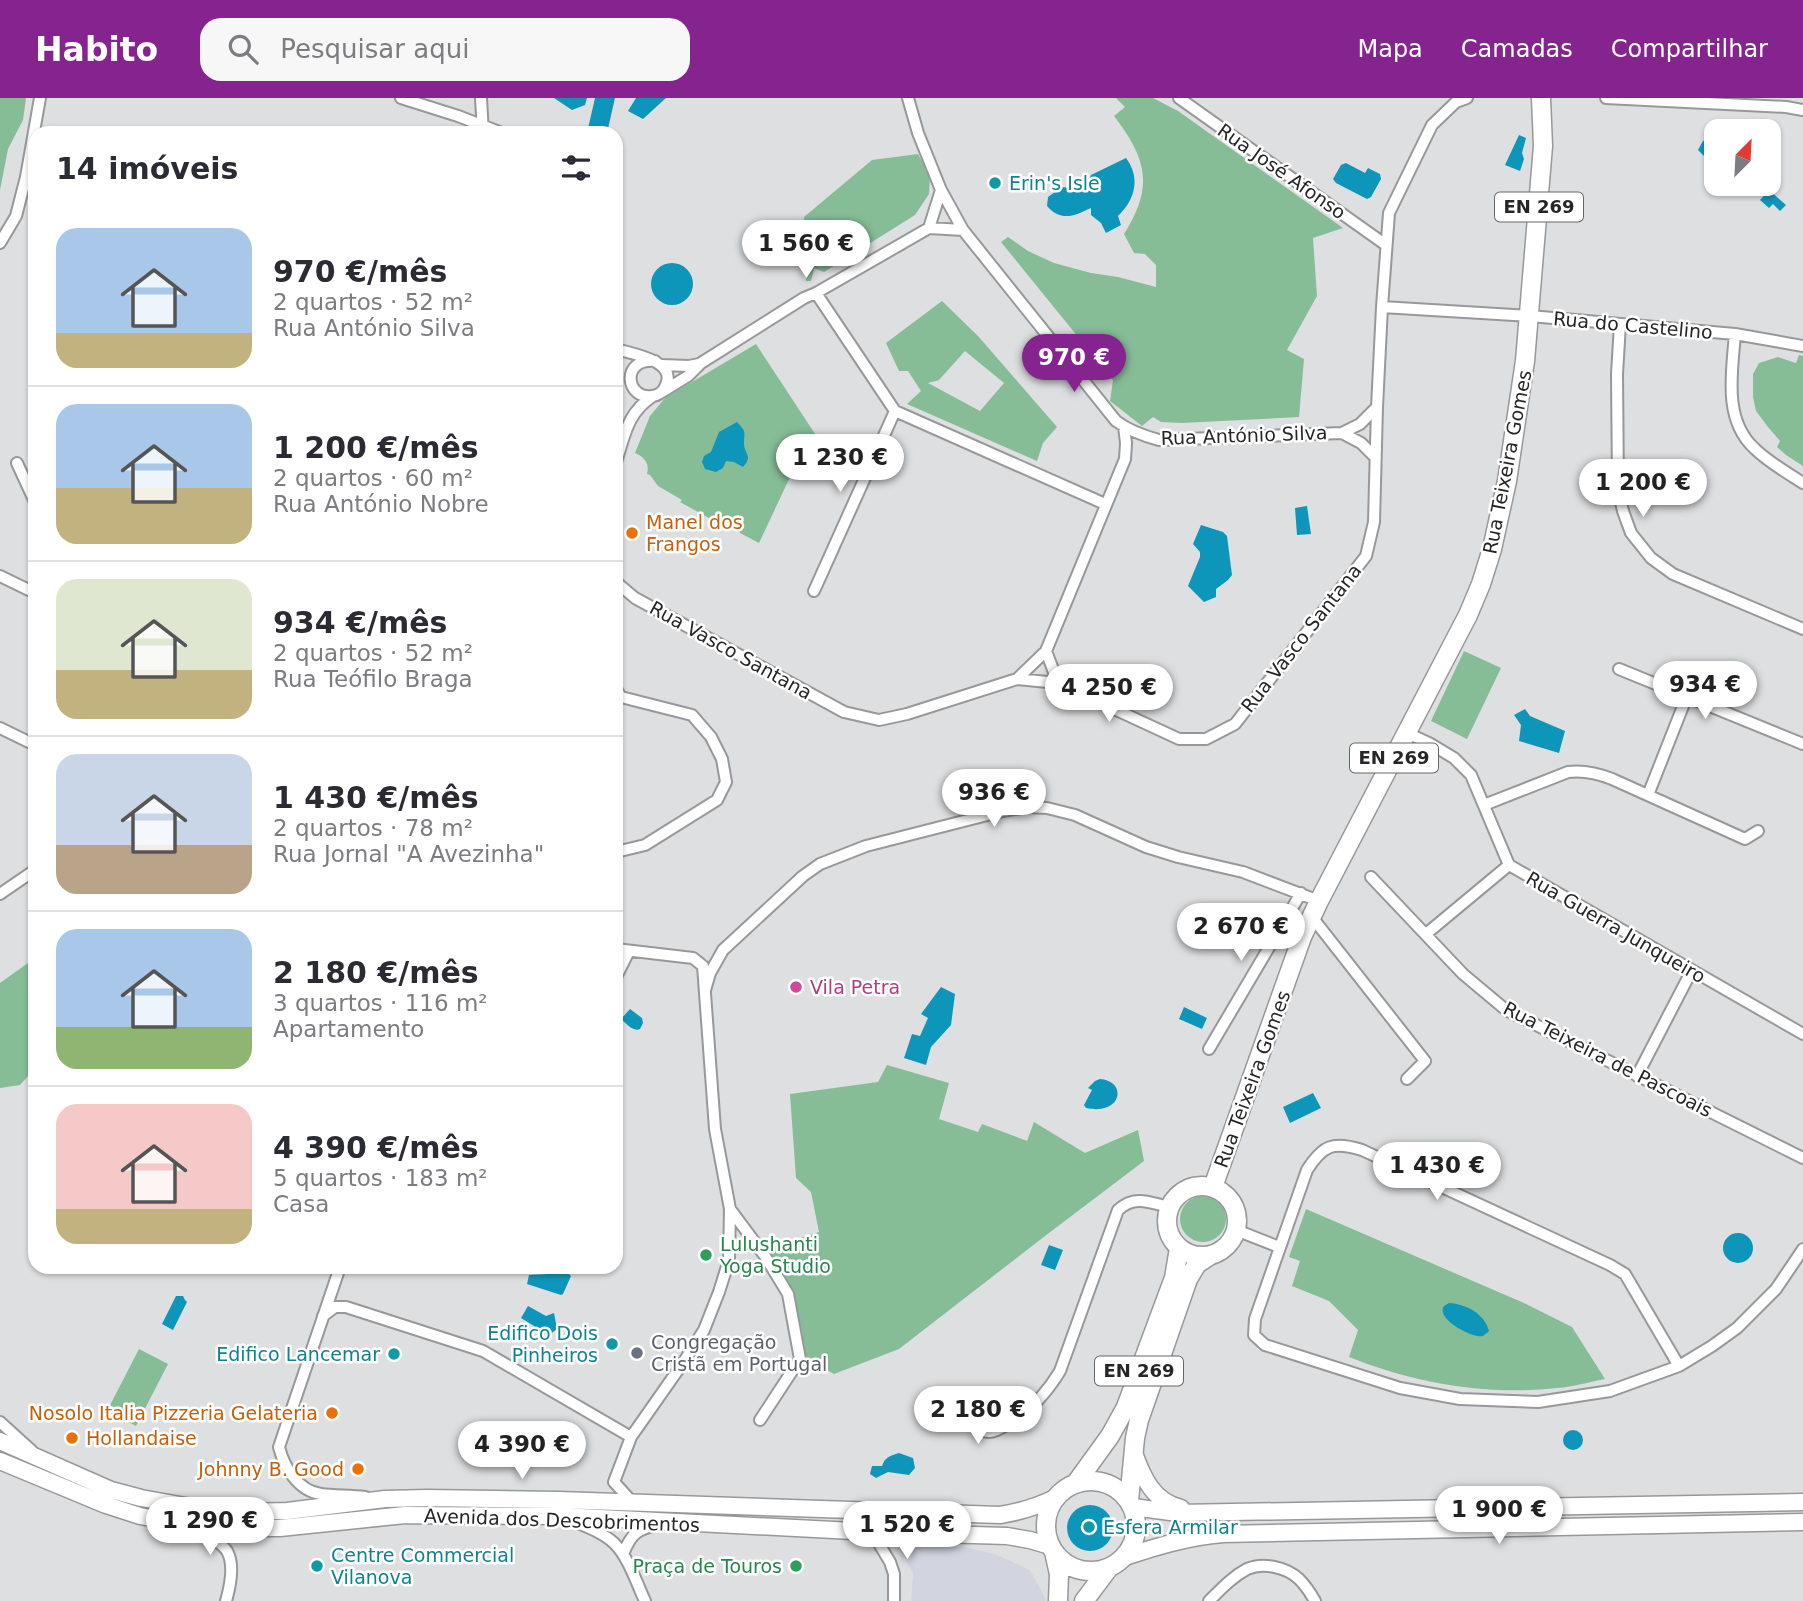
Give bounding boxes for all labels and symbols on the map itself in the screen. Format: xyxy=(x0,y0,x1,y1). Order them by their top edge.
street label: Rua José Afonso xyxy=(1214,119,1350,223)
north arrow xyxy=(1704,119,1782,196)
place label: Erin's Isle xyxy=(1009,172,1100,194)
marker: Erin's Isle xyxy=(987,175,1003,191)
road number: EN 269 xyxy=(1495,192,1583,222)
pin: 1 560 € xyxy=(741,220,871,280)
street label: Rua do Castelino xyxy=(1552,307,1714,343)
pin: 970 € xyxy=(1025,334,1123,394)
street label: Rua Teixeira Gomes xyxy=(1478,368,1536,556)
street label: Rua António Silva xyxy=(1160,421,1328,449)
pin: 1 230 € xyxy=(775,434,905,494)
pin: 1 200 € xyxy=(1578,460,1708,519)
place label: Manel dos Frangos xyxy=(646,511,743,555)
marker: Manel dos Frangos xyxy=(624,525,640,541)
street label: Rua Vasco Santana xyxy=(1236,560,1366,716)
street label: Rua Vasco Santana xyxy=(646,596,816,704)
pin: 934 € xyxy=(1656,662,1754,721)
pin: 4 250 € xyxy=(1044,664,1174,724)
road number: EN 269 xyxy=(1350,744,1438,772)
pin: 936 € xyxy=(945,770,1043,829)
street label: Rua Guerra Junqueiro xyxy=(1522,867,1710,987)
pin: 2 670 € xyxy=(1176,904,1306,963)
place label: Vila Petra xyxy=(810,976,900,998)
marker: Vila Petra xyxy=(788,979,804,995)
street label: Rua Teixeira Gomes xyxy=(1210,987,1294,1171)
street label: Rua Teixeira de Pascoais xyxy=(1500,997,1716,1121)
pin: 1 430 € xyxy=(1372,1142,1502,1202)
place label: Lulushanti Yoga Studio xyxy=(719,1233,831,1277)
marker: Lulushanti Yoga Studio xyxy=(698,1247,714,1263)
place label: Edifico Dois Pinheiros xyxy=(487,1322,598,1366)
place label: Congregação Cristã em Portugal xyxy=(651,1331,827,1375)
marker: Edifico Dois Pinheiros xyxy=(604,1336,620,1352)
place label: Edifico Lancemar xyxy=(216,1343,380,1365)
marker: Congregação Cristã em Portugal xyxy=(629,1345,645,1361)
marker: Edifico Lancemar xyxy=(386,1346,402,1362)
road number: EN 269 xyxy=(1095,1356,1183,1386)
pin: 2 180 € xyxy=(913,1386,1043,1446)
place label: Nosolo Italia Pizzeria Gelateria xyxy=(29,1402,318,1424)
marker: Nosolo Italia Pizzeria Gelateria xyxy=(324,1405,340,1421)
pin: 4 390 € xyxy=(457,1422,587,1481)
place label: Hollandaise xyxy=(86,1427,197,1449)
marker: Hollandaise xyxy=(64,1430,80,1446)
place label: Johnny B. Good xyxy=(197,1458,344,1480)
marker: Johnny B. Good xyxy=(350,1461,366,1477)
pin: 1 900 € xyxy=(1434,1486,1564,1546)
pin: 1 290 € xyxy=(145,1498,275,1557)
pin: 1 520 € xyxy=(842,1502,972,1561)
street label: Avenida dos Descobrimentos xyxy=(424,1504,700,1536)
place label: Esfera Armilar xyxy=(1103,1516,1238,1538)
marker: Esfera Armilar xyxy=(1081,1519,1097,1535)
place label: Centre Commercial Vilanova xyxy=(331,1544,514,1588)
place label: Praça de Touros xyxy=(633,1555,782,1577)
marker: Centre Commercial Vilanova xyxy=(309,1558,325,1574)
marker: Praça de Touros xyxy=(788,1558,804,1574)

